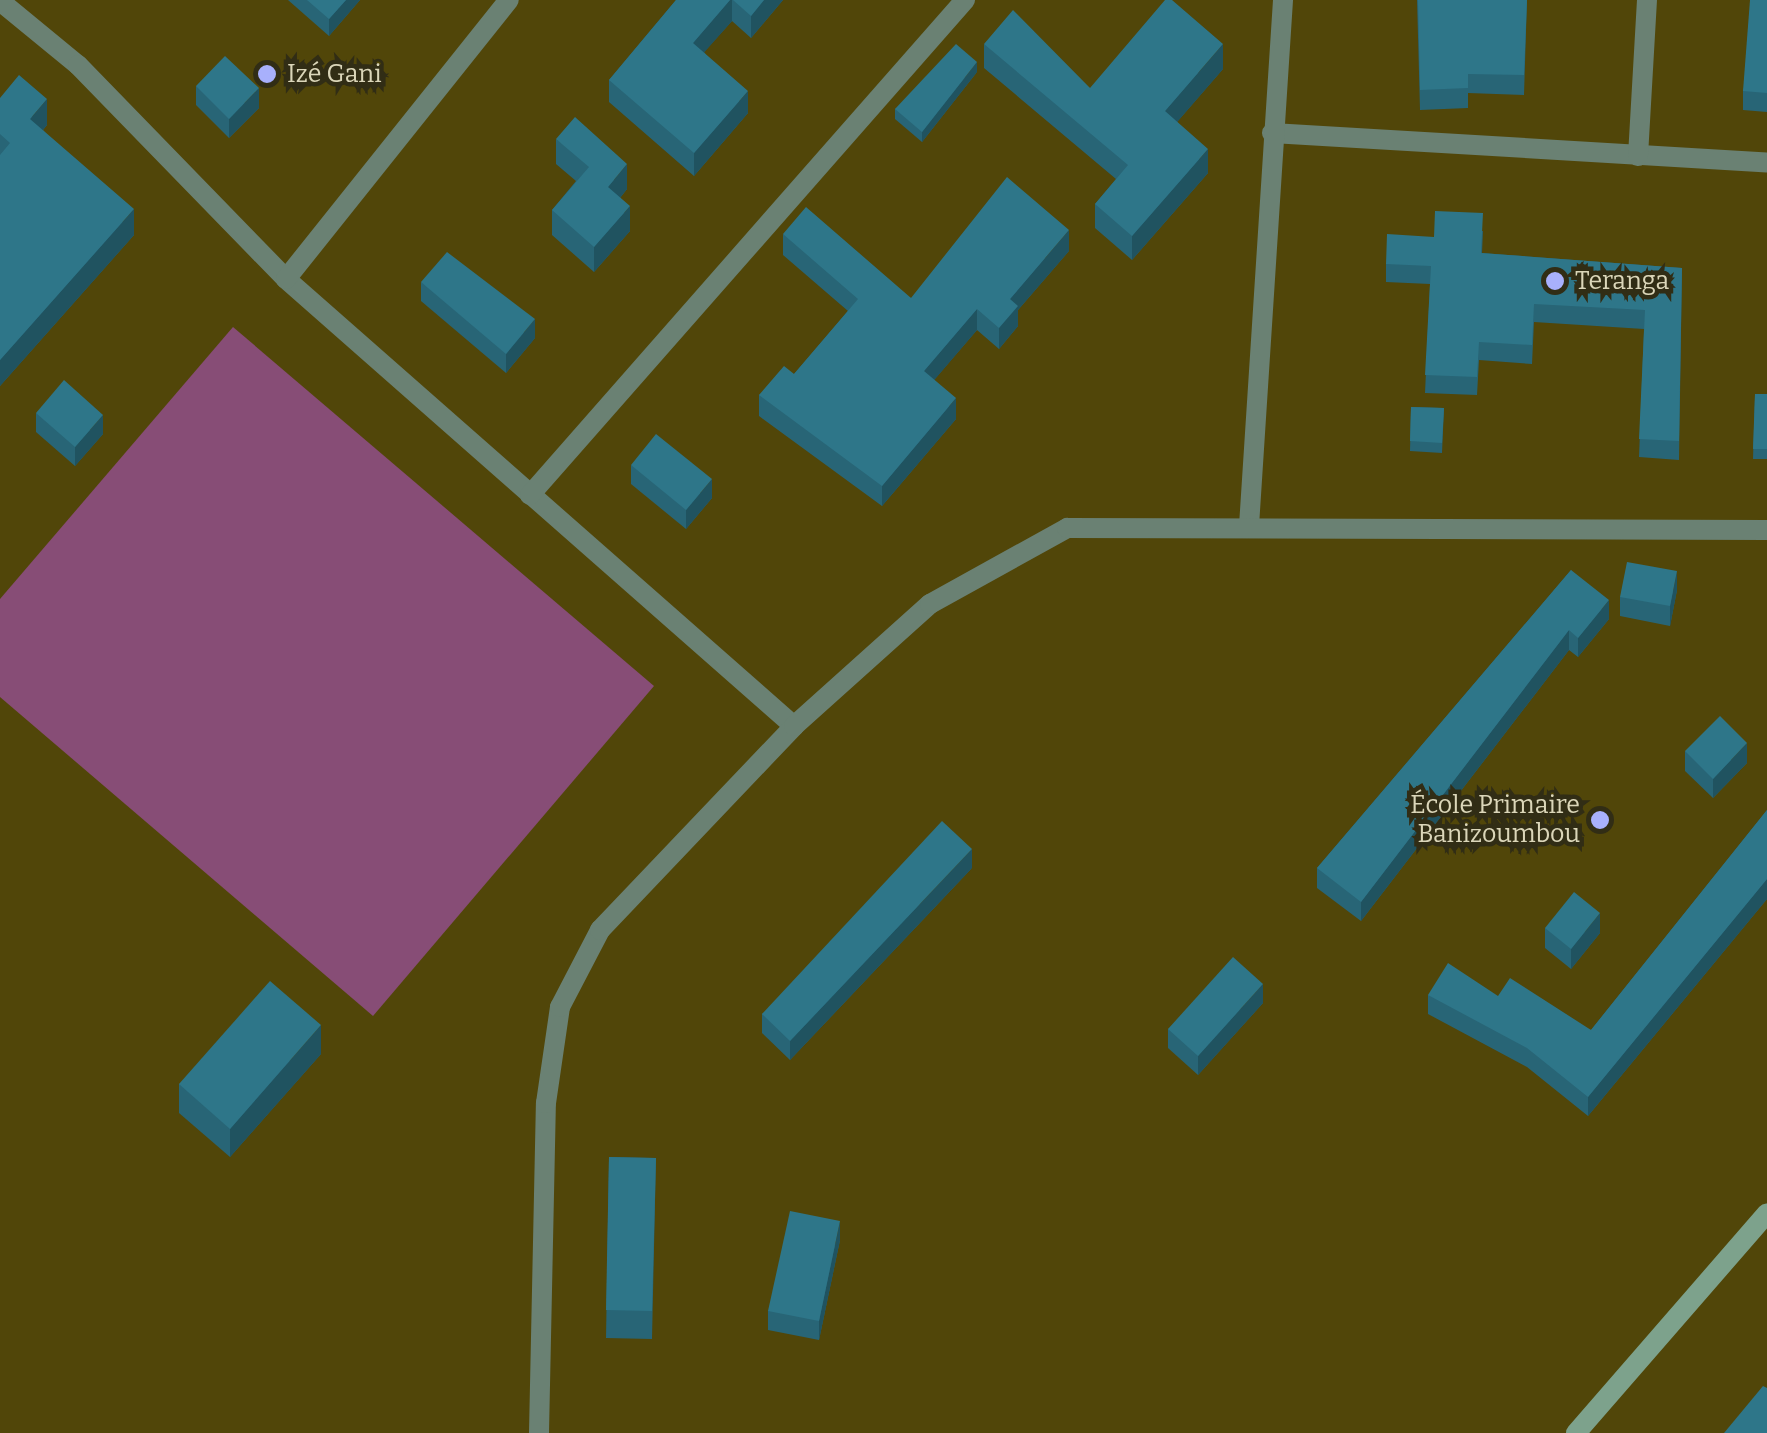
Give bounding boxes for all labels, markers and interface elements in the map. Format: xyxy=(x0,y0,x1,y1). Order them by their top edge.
place label: Izé Gani xyxy=(287,59,382,89)
marker: Izé Gani xyxy=(256,63,278,85)
place label: Teranga xyxy=(1575,266,1669,296)
marker: Teranga xyxy=(1544,270,1566,292)
place label: École Primaire Banizoumbou xyxy=(1410,791,1580,850)
marker: École Primaire Banizoumbou xyxy=(1589,809,1611,831)

